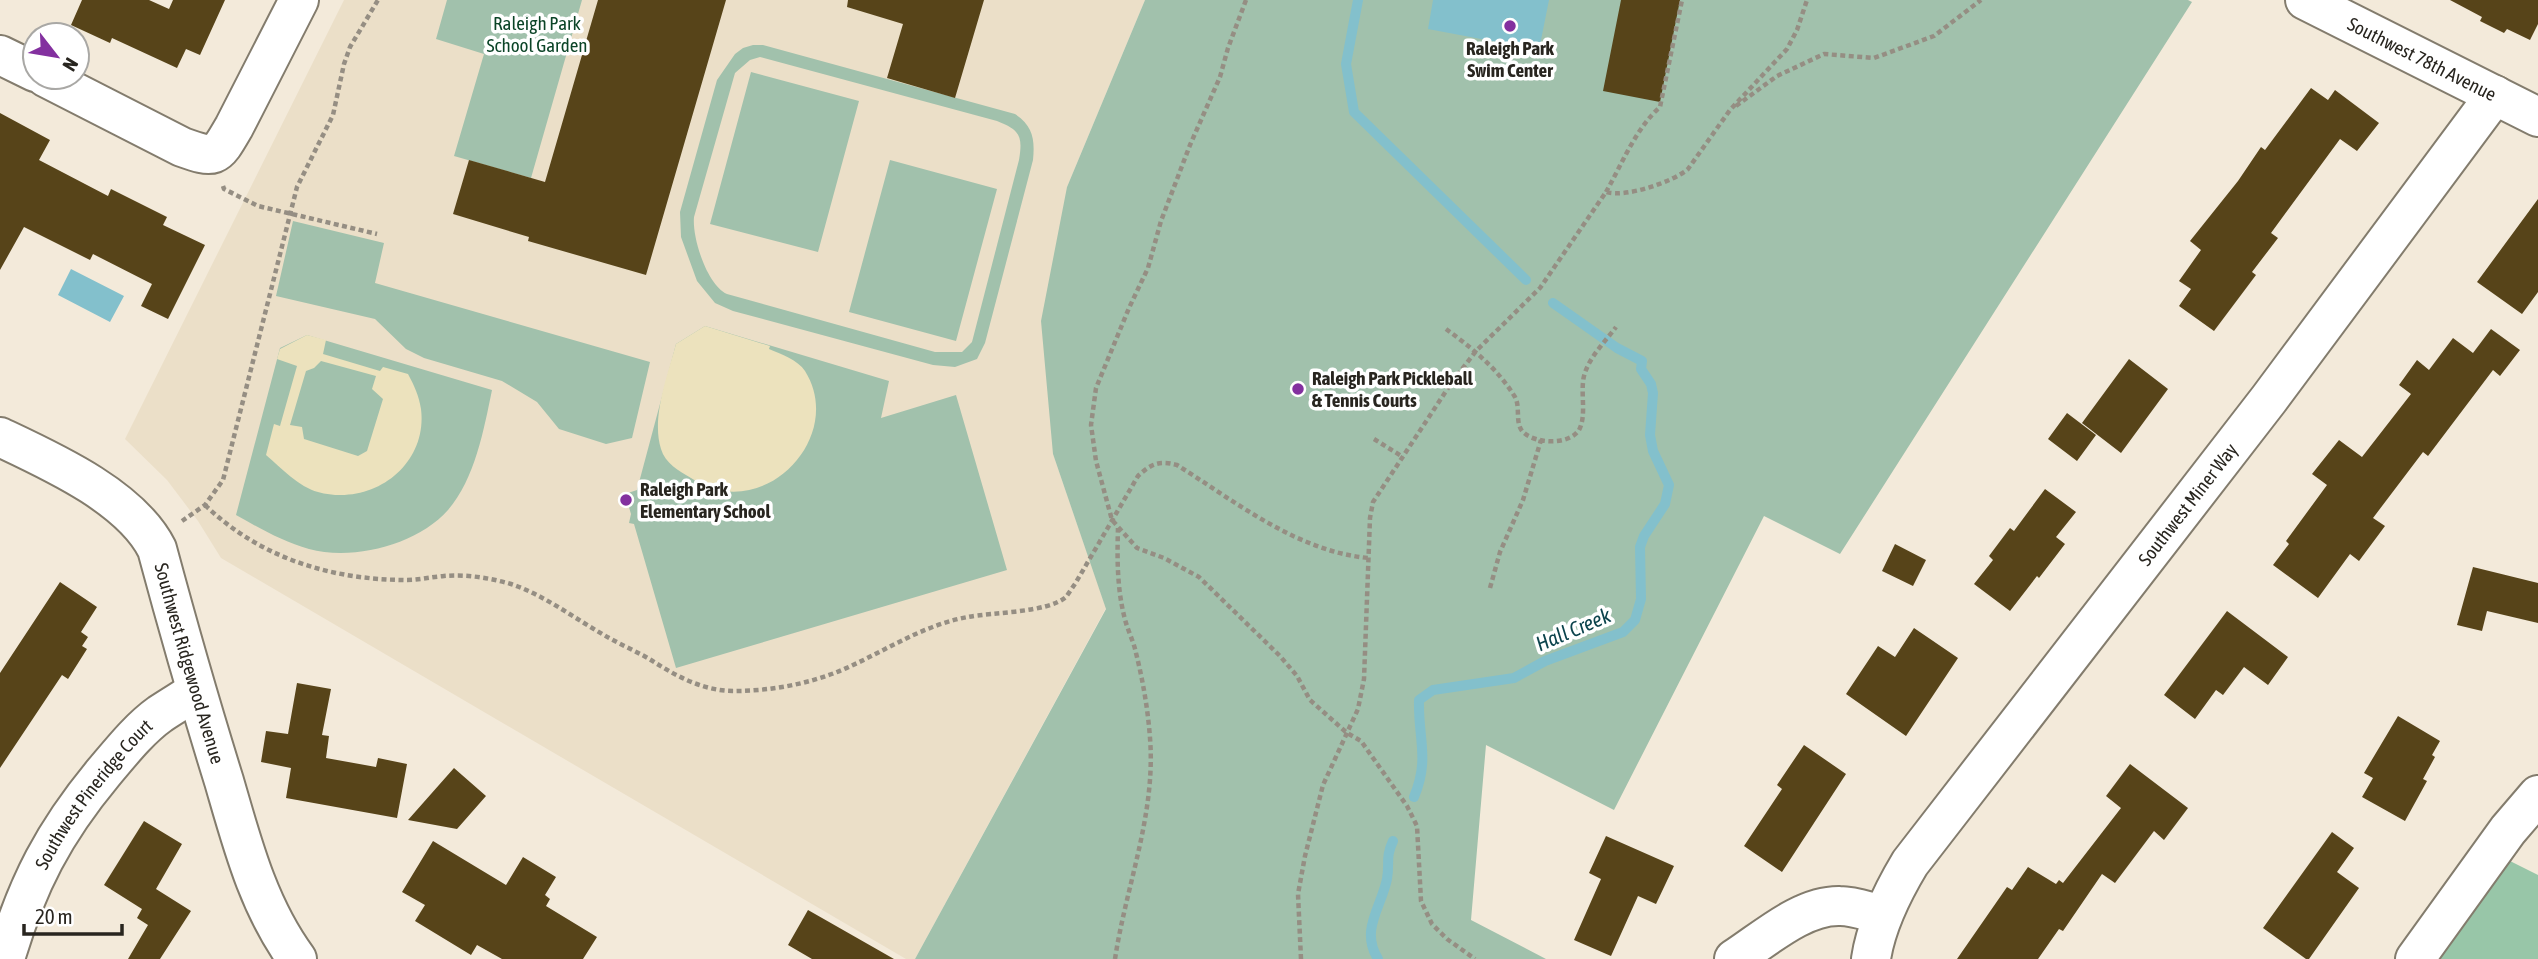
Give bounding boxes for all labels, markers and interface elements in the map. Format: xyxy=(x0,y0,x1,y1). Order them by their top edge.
park label: Raleigh Park School Garden xyxy=(486,12,588,56)
street label: Southwest 78th Avenue xyxy=(2344,12,2500,105)
marker: Raleigh Park Swim Center xyxy=(1502,18,1518,34)
north arrow xyxy=(21,21,91,91)
place label: Raleigh Park Swim Center xyxy=(1466,37,1555,81)
text: N xyxy=(58,54,83,75)
place label: Raleigh Park Pickleball & Tennis Courts xyxy=(1312,367,1474,411)
marker: Raleigh Park Pickleball & Tennis Courts xyxy=(1290,381,1306,397)
street label: Southwest Miner Way xyxy=(2134,439,2242,570)
place label: Raleigh Park Elementary School xyxy=(640,478,772,522)
marker: Raleigh Park Elementary School xyxy=(618,492,634,508)
street label: Southwest Ridgewood Avenue xyxy=(150,561,229,766)
water label: Hall Creek xyxy=(1532,602,1615,655)
street label: Southwest Pineridge Court xyxy=(30,715,156,873)
scale bar xyxy=(24,892,122,936)
text: 20 m xyxy=(35,904,73,928)

